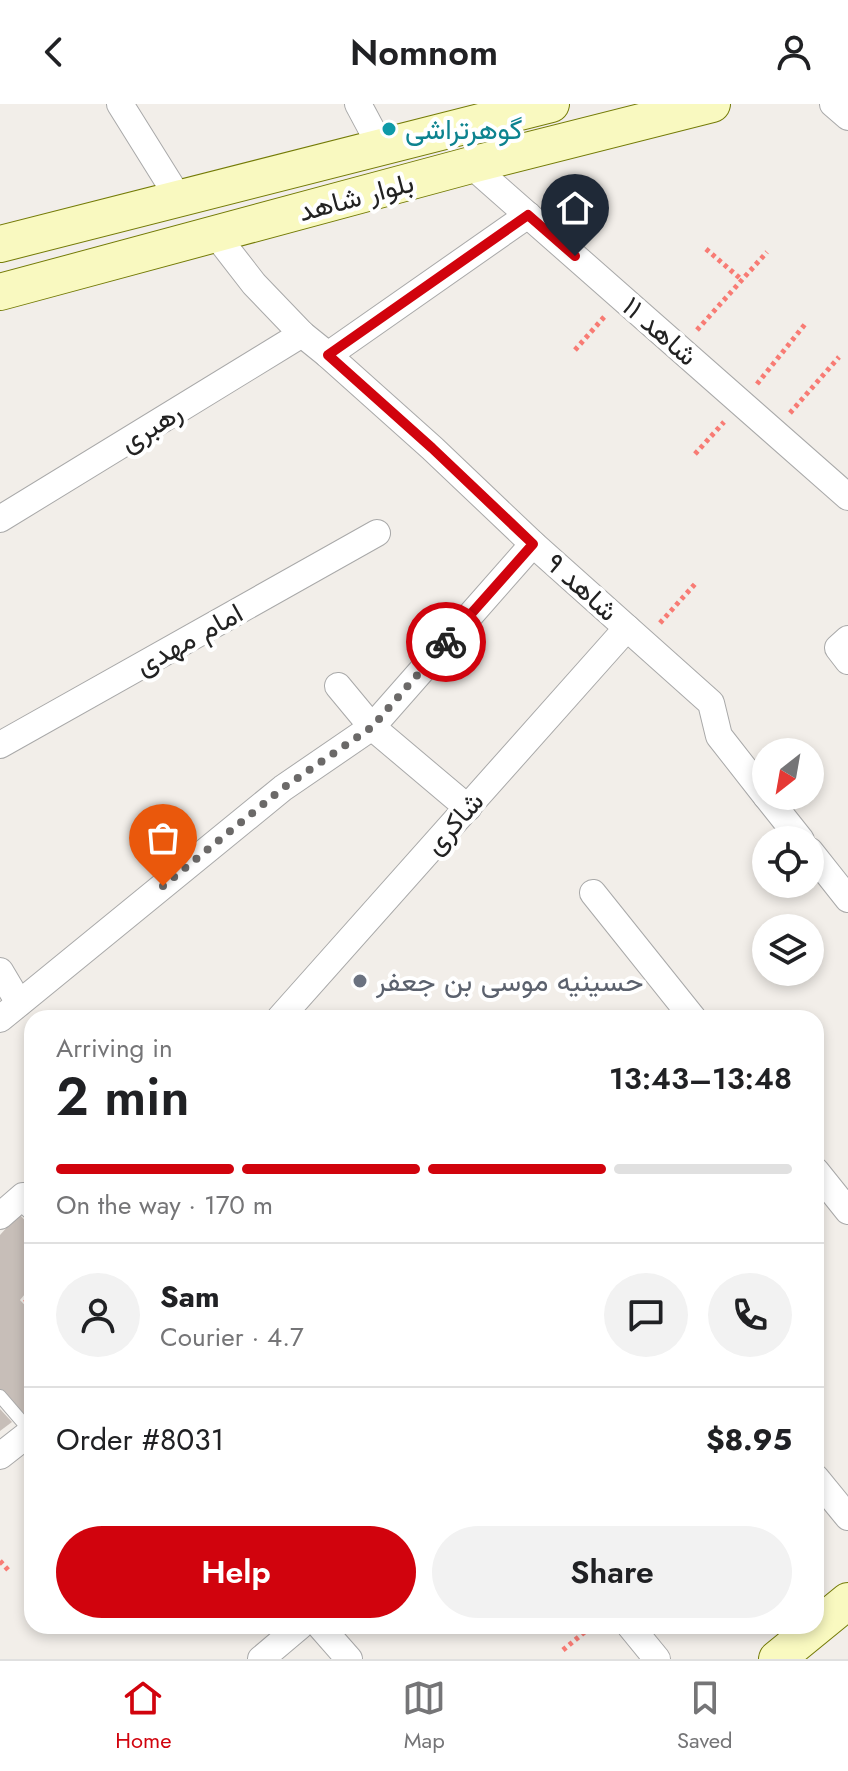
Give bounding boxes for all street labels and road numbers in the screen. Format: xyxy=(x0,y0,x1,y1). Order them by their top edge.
street label: بلوار شاهد xyxy=(294,162,418,232)
street label: شاهد ۱۱ xyxy=(613,287,707,375)
street label: رهبری xyxy=(112,392,190,462)
street label: شاهد ۹ xyxy=(536,543,628,631)
street label: امام مهدی xyxy=(128,593,250,685)
street label: شاکری xyxy=(415,782,493,864)

